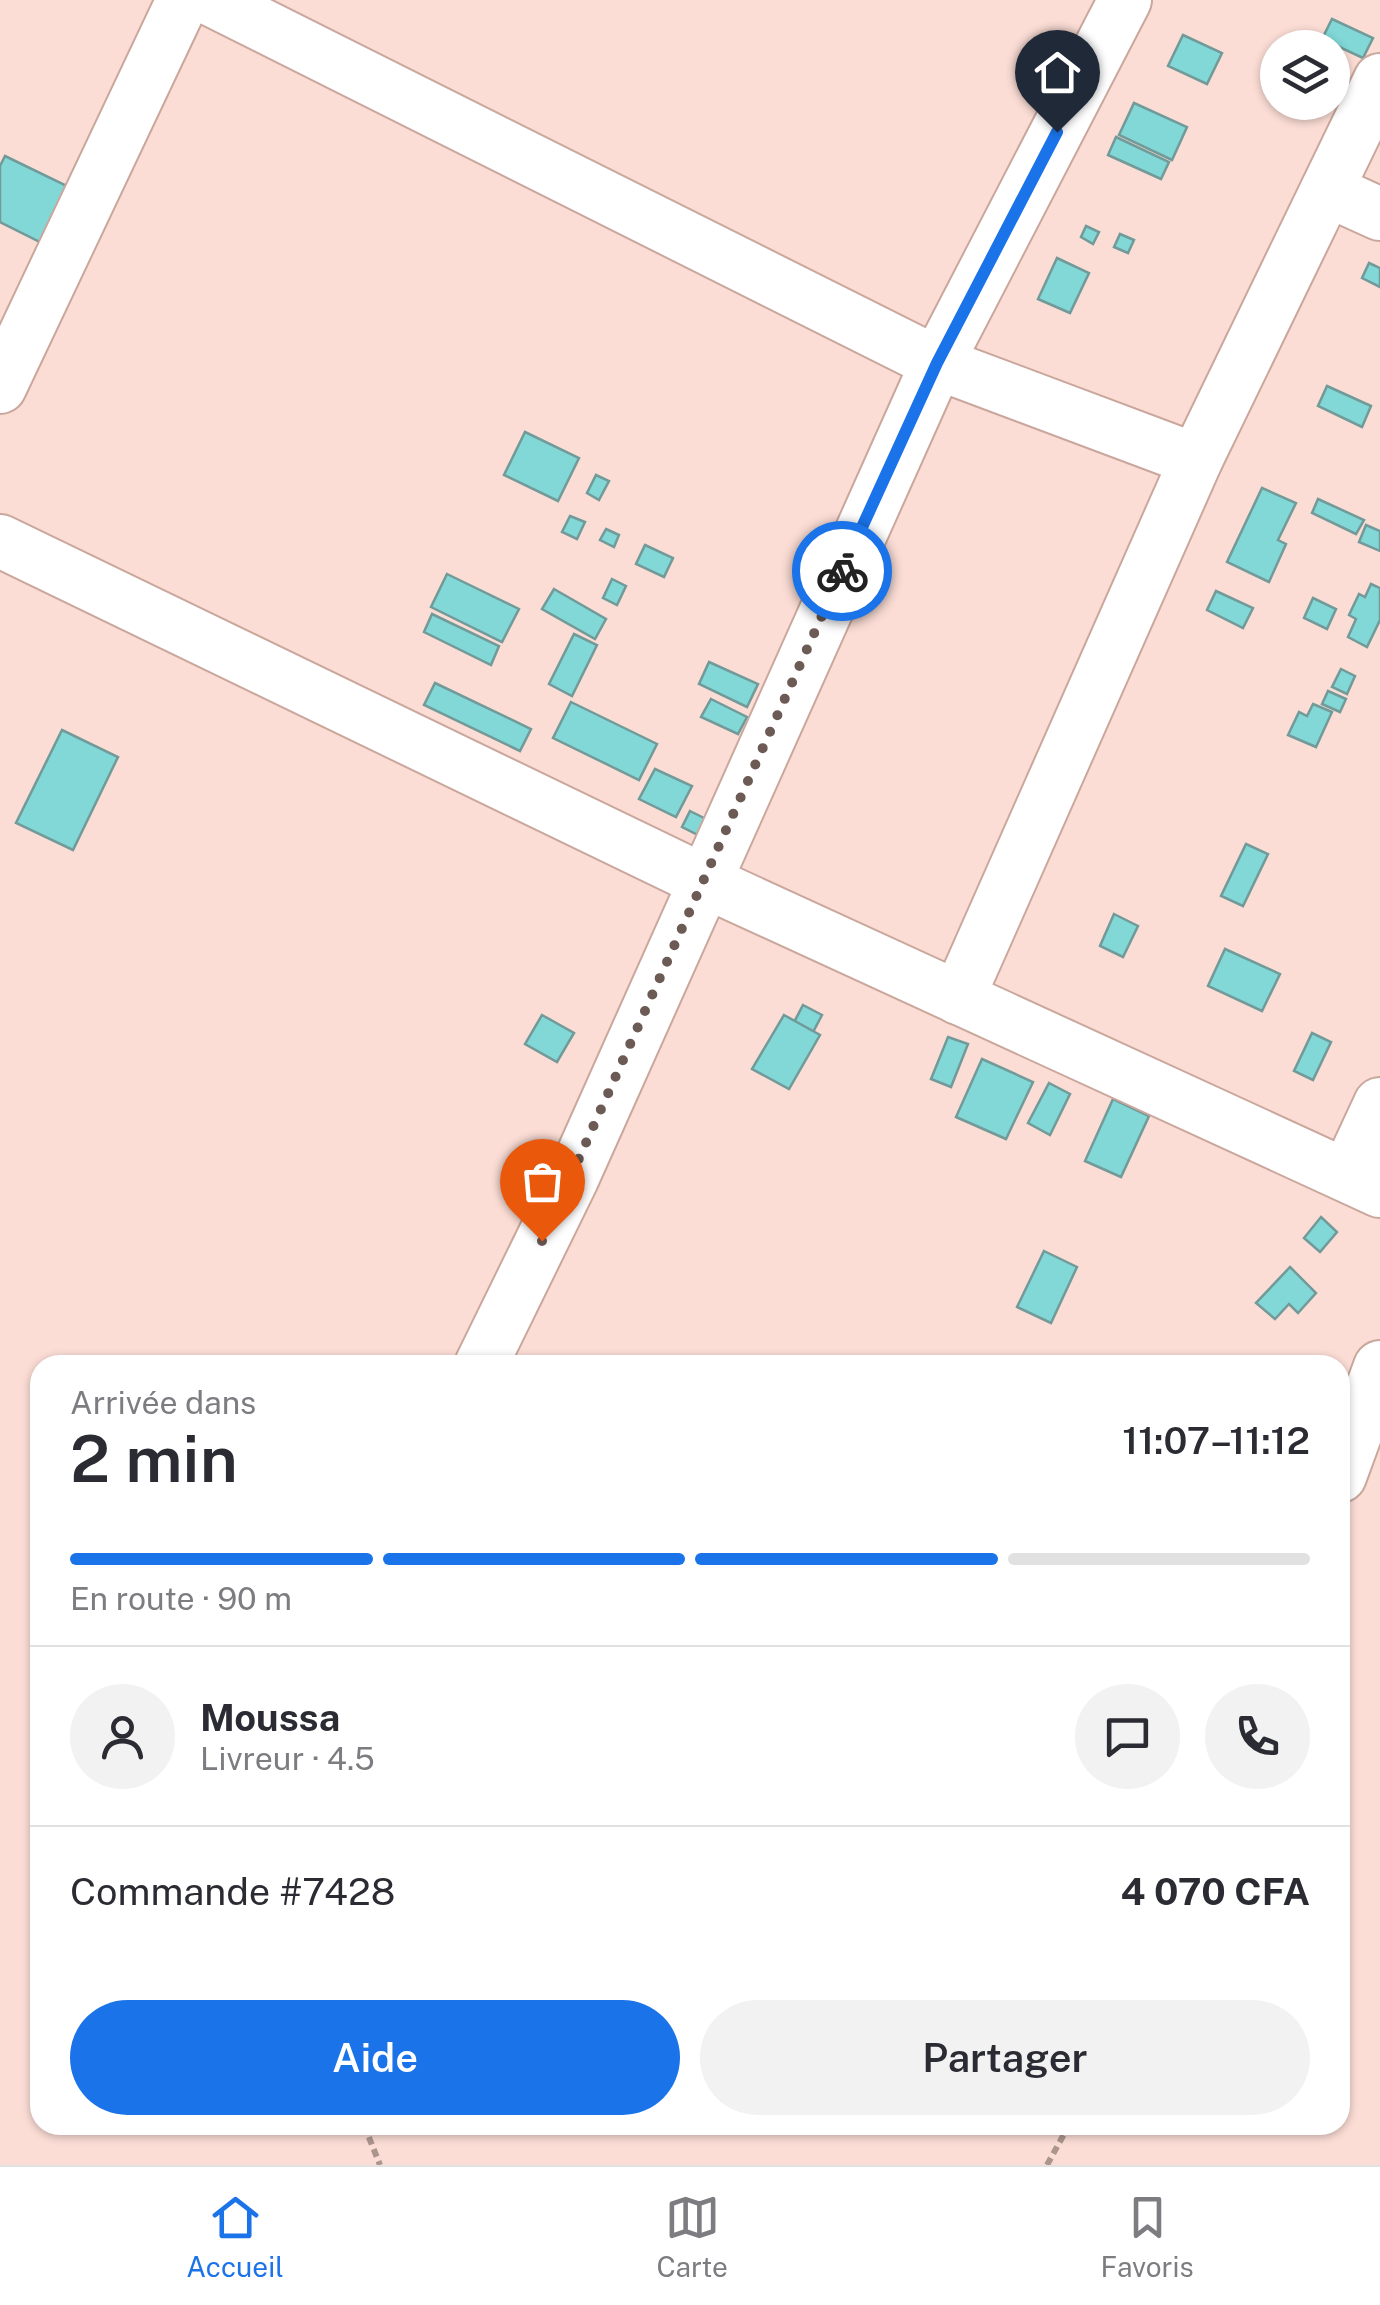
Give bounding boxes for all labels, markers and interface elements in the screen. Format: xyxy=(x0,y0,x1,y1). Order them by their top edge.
pin xyxy=(1015,30,1100,133)
map controls xyxy=(1260,30,1350,120)
button: layers xyxy=(1260,30,1350,120)
icon: home xyxy=(1030,45,1085,100)
courier xyxy=(792,521,892,621)
icon: bike xyxy=(815,544,870,599)
pin xyxy=(500,1139,585,1242)
icon: bag xyxy=(515,1154,570,1209)
text: Arrivée dans xyxy=(70,1384,256,1421)
text: 11:07–11:12 xyxy=(1122,1418,1310,1463)
text: 2 min xyxy=(70,1420,238,1497)
text: En route · 90 m xyxy=(70,1580,292,1617)
button: person xyxy=(70,1684,175,1789)
button: chat xyxy=(1075,1684,1180,1789)
button: phone xyxy=(1205,1684,1310,1789)
text: Moussa xyxy=(200,1695,340,1740)
text: Livreur · 4.5 xyxy=(200,1740,375,1777)
text: Commande #7428 xyxy=(70,1869,395,1914)
text: 4 070 CFA xyxy=(1121,1869,1310,1914)
button: Aide xyxy=(70,2000,680,2115)
button: Partager xyxy=(700,2000,1310,2115)
tab: Accueil xyxy=(186,2190,284,2283)
tab: Carte xyxy=(656,2190,728,2283)
tab: Favoris xyxy=(1101,2190,1194,2283)

